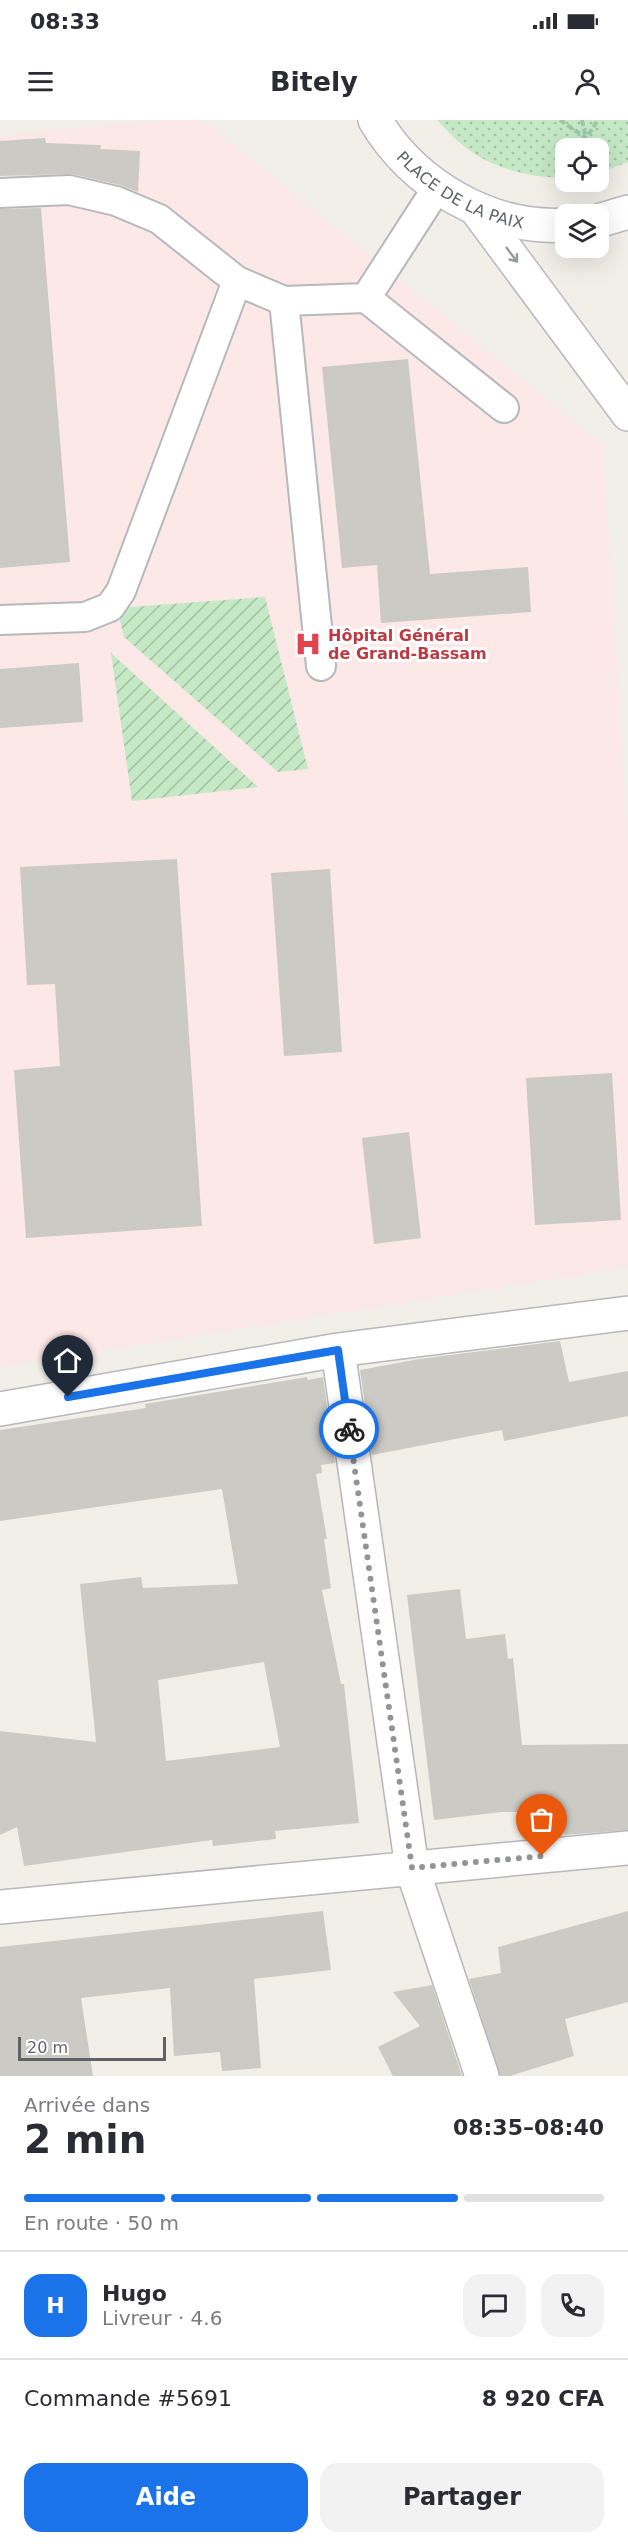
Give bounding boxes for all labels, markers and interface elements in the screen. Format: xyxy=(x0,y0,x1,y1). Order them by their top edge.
text: 08:33 xyxy=(30,9,100,34)
icon: menu xyxy=(24,65,57,98)
icon: person xyxy=(571,65,604,98)
text: Bitely xyxy=(270,66,358,97)
map controls xyxy=(555,138,609,258)
button: locate xyxy=(555,138,609,192)
street label: PLACE DE LA PAIX xyxy=(393,147,525,232)
button: layers xyxy=(555,204,609,258)
one-way arrow xyxy=(505,247,518,263)
place label: Hôpital Général de Grand-Bassam xyxy=(328,626,487,663)
hospital icon: Hôpital Général de Grand-Bassam xyxy=(293,629,323,659)
pin xyxy=(42,1335,93,1397)
icon: home xyxy=(51,1344,84,1377)
courier xyxy=(319,1399,379,1459)
icon: bike xyxy=(333,1413,366,1446)
pin xyxy=(516,1794,567,1856)
icon: bag xyxy=(525,1803,558,1836)
scale bar xyxy=(18,2034,166,2062)
text: 20 m xyxy=(27,2038,68,2057)
text: Arrivée dans xyxy=(24,2093,150,2117)
text: 08:35–08:40 xyxy=(453,2115,604,2140)
text: 2 min xyxy=(24,2117,146,2162)
text: En route · 50 m xyxy=(24,2211,179,2235)
button: chat xyxy=(463,2274,526,2337)
button: phone xyxy=(541,2274,604,2337)
text: Hugo xyxy=(102,2281,167,2306)
text: H xyxy=(46,2293,65,2318)
text: Livreur · 4.6 xyxy=(102,2306,222,2330)
text: Commande #5691 xyxy=(24,2386,232,2411)
text: 8 920 CFA xyxy=(482,2386,604,2411)
button: Aide xyxy=(24,2463,308,2532)
button: Partager xyxy=(320,2463,604,2532)

